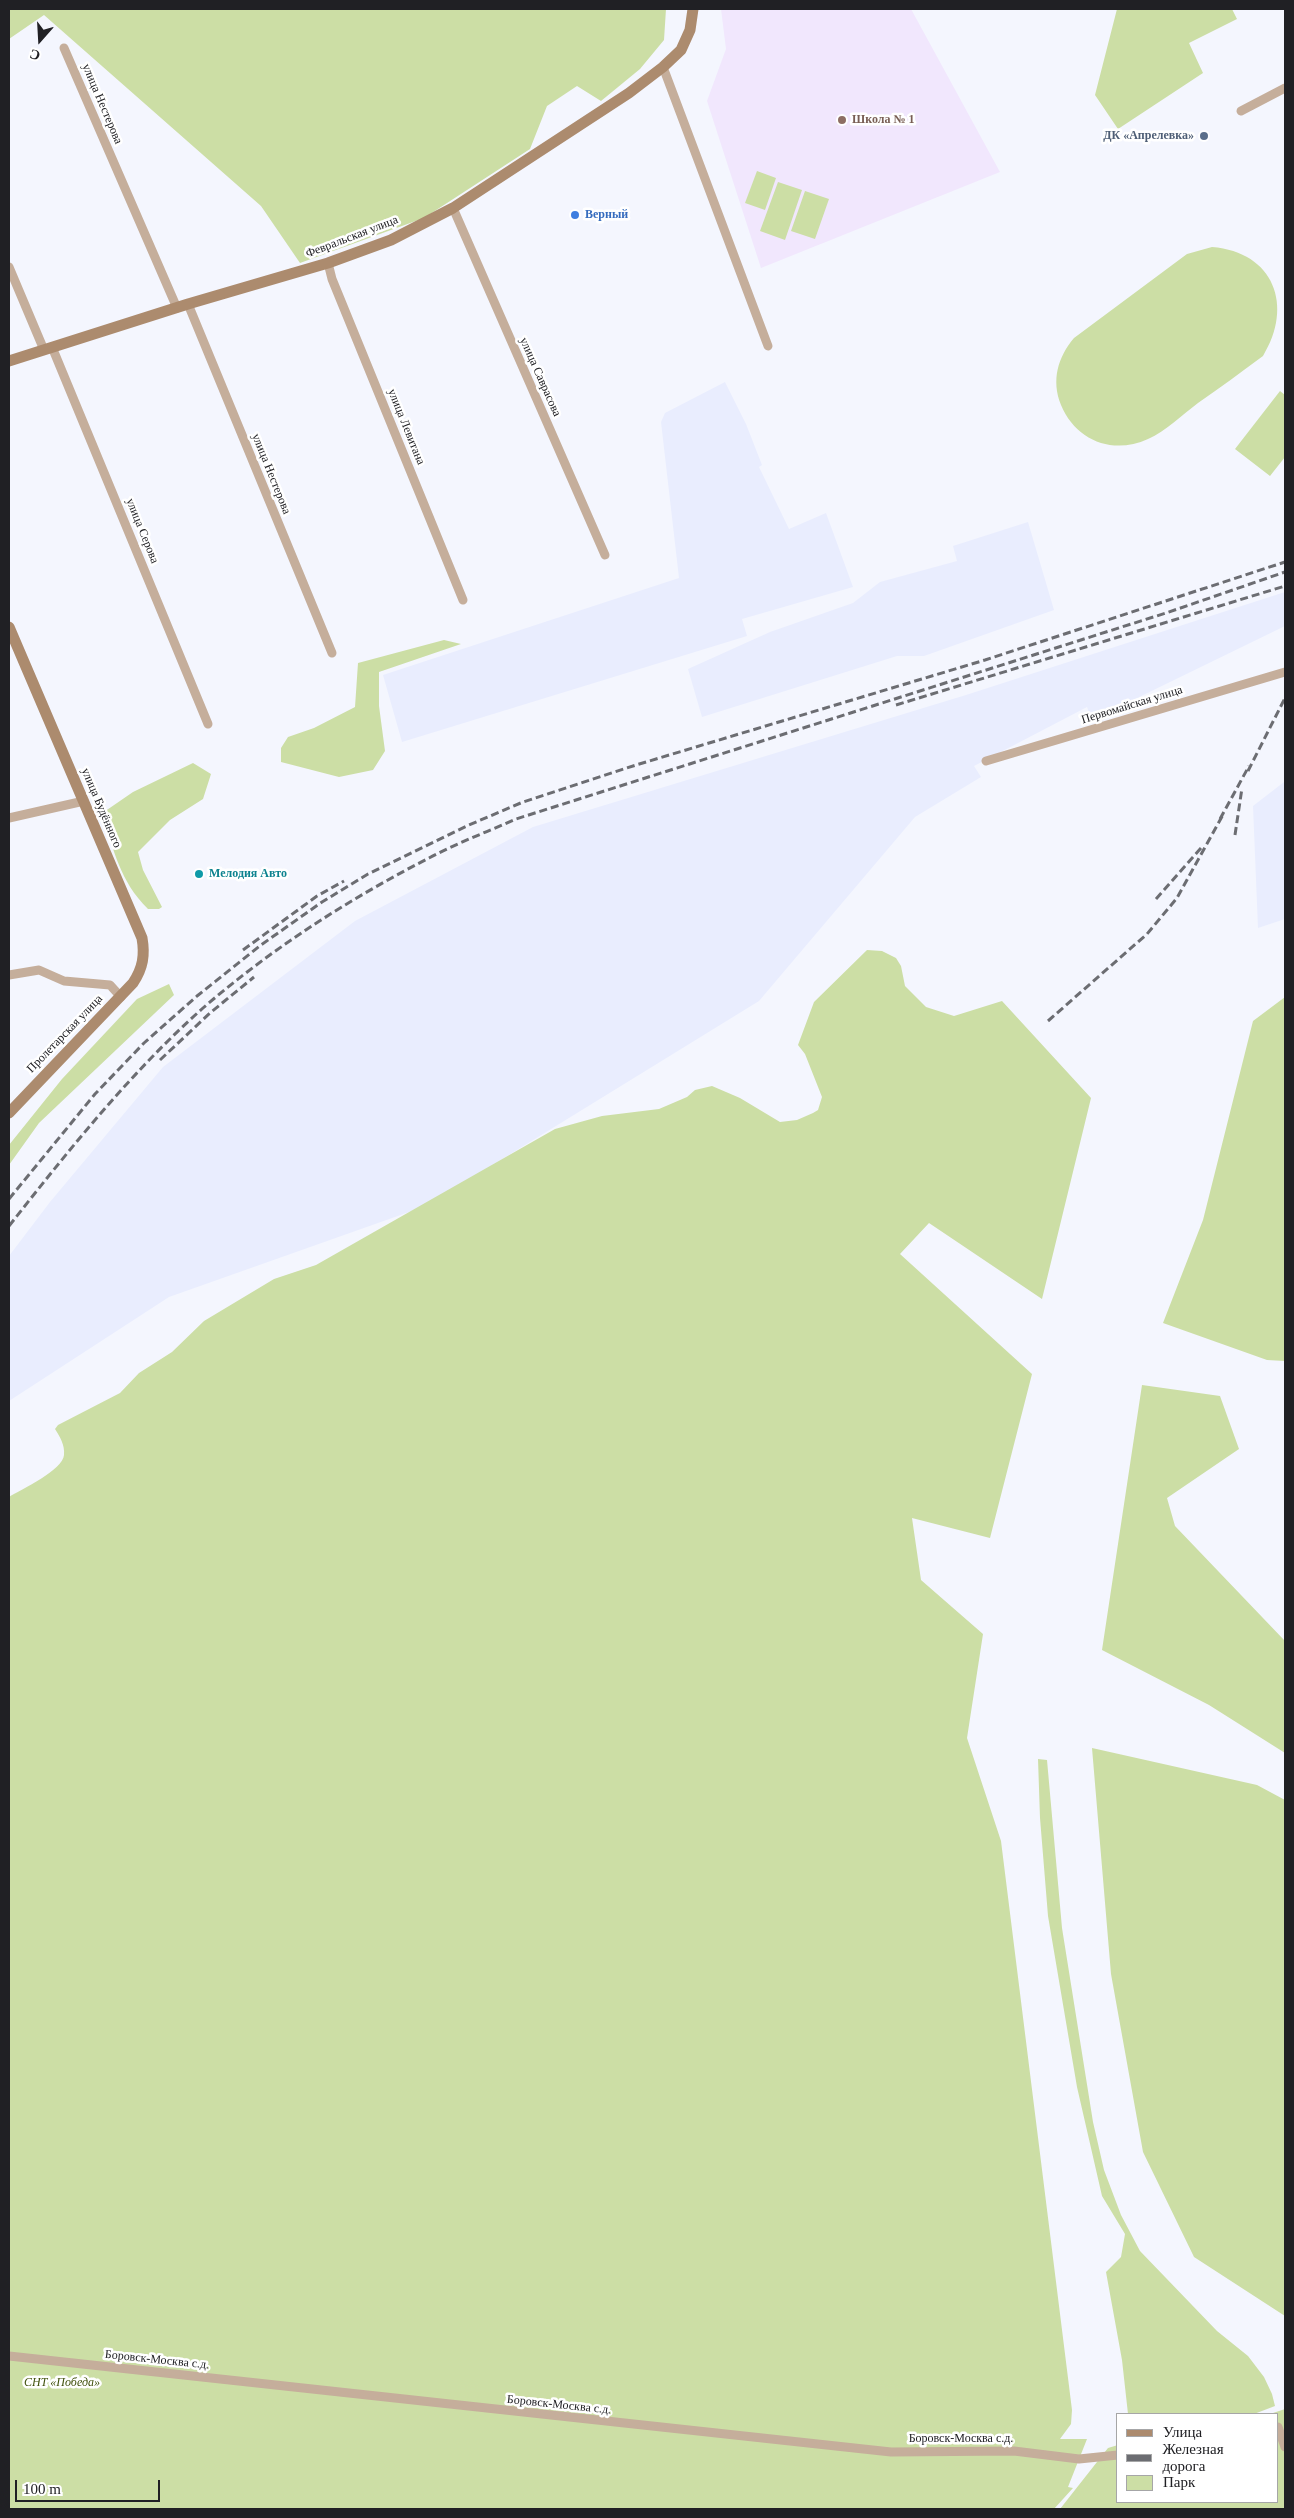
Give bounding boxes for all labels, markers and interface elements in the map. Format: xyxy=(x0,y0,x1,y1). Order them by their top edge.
north arrow xyxy=(15,15,65,65)
text: С xyxy=(28,46,42,63)
street label: улица Нестерова xyxy=(79,62,125,146)
place label: Школа № 1 xyxy=(852,113,915,127)
marker: Школа № 1 xyxy=(836,114,848,126)
place label: ДК «Апрелевка» xyxy=(1103,129,1194,143)
marker: ДК «Апрелевка» xyxy=(1198,130,1210,142)
place label: Верный xyxy=(585,208,628,222)
marker: Верный xyxy=(569,209,581,221)
street label: Февральская улица xyxy=(304,213,400,261)
street label: улица Саврасова xyxy=(516,335,564,419)
street label: улица Левитана xyxy=(384,387,428,467)
street label: улица Нестерова xyxy=(248,432,294,516)
street label: улица Серова xyxy=(122,496,162,566)
street label: Первомайская улица xyxy=(1080,683,1184,727)
street label: улица Будённого xyxy=(78,766,124,850)
place label: Мелодия Авто xyxy=(209,867,287,881)
marker: Мелодия Авто xyxy=(193,868,205,880)
street label: Пролетарская улица xyxy=(24,992,106,1076)
street label: Боровск-Москва с.д. xyxy=(104,2347,210,2373)
park label: СНТ «Победа» xyxy=(24,2376,100,2390)
street label: Боровск-Москва с.д. xyxy=(506,2392,612,2418)
legend xyxy=(1116,2413,1279,2503)
text: Улица xyxy=(1163,2424,1202,2440)
street label: Боровск-Москва с.д. xyxy=(909,2432,1013,2446)
text: Железная дорога xyxy=(1162,2441,1224,2474)
scale bar xyxy=(18,2470,162,2502)
text: Парк xyxy=(1163,2474,1195,2490)
text: 100 m xyxy=(23,2481,61,2497)

